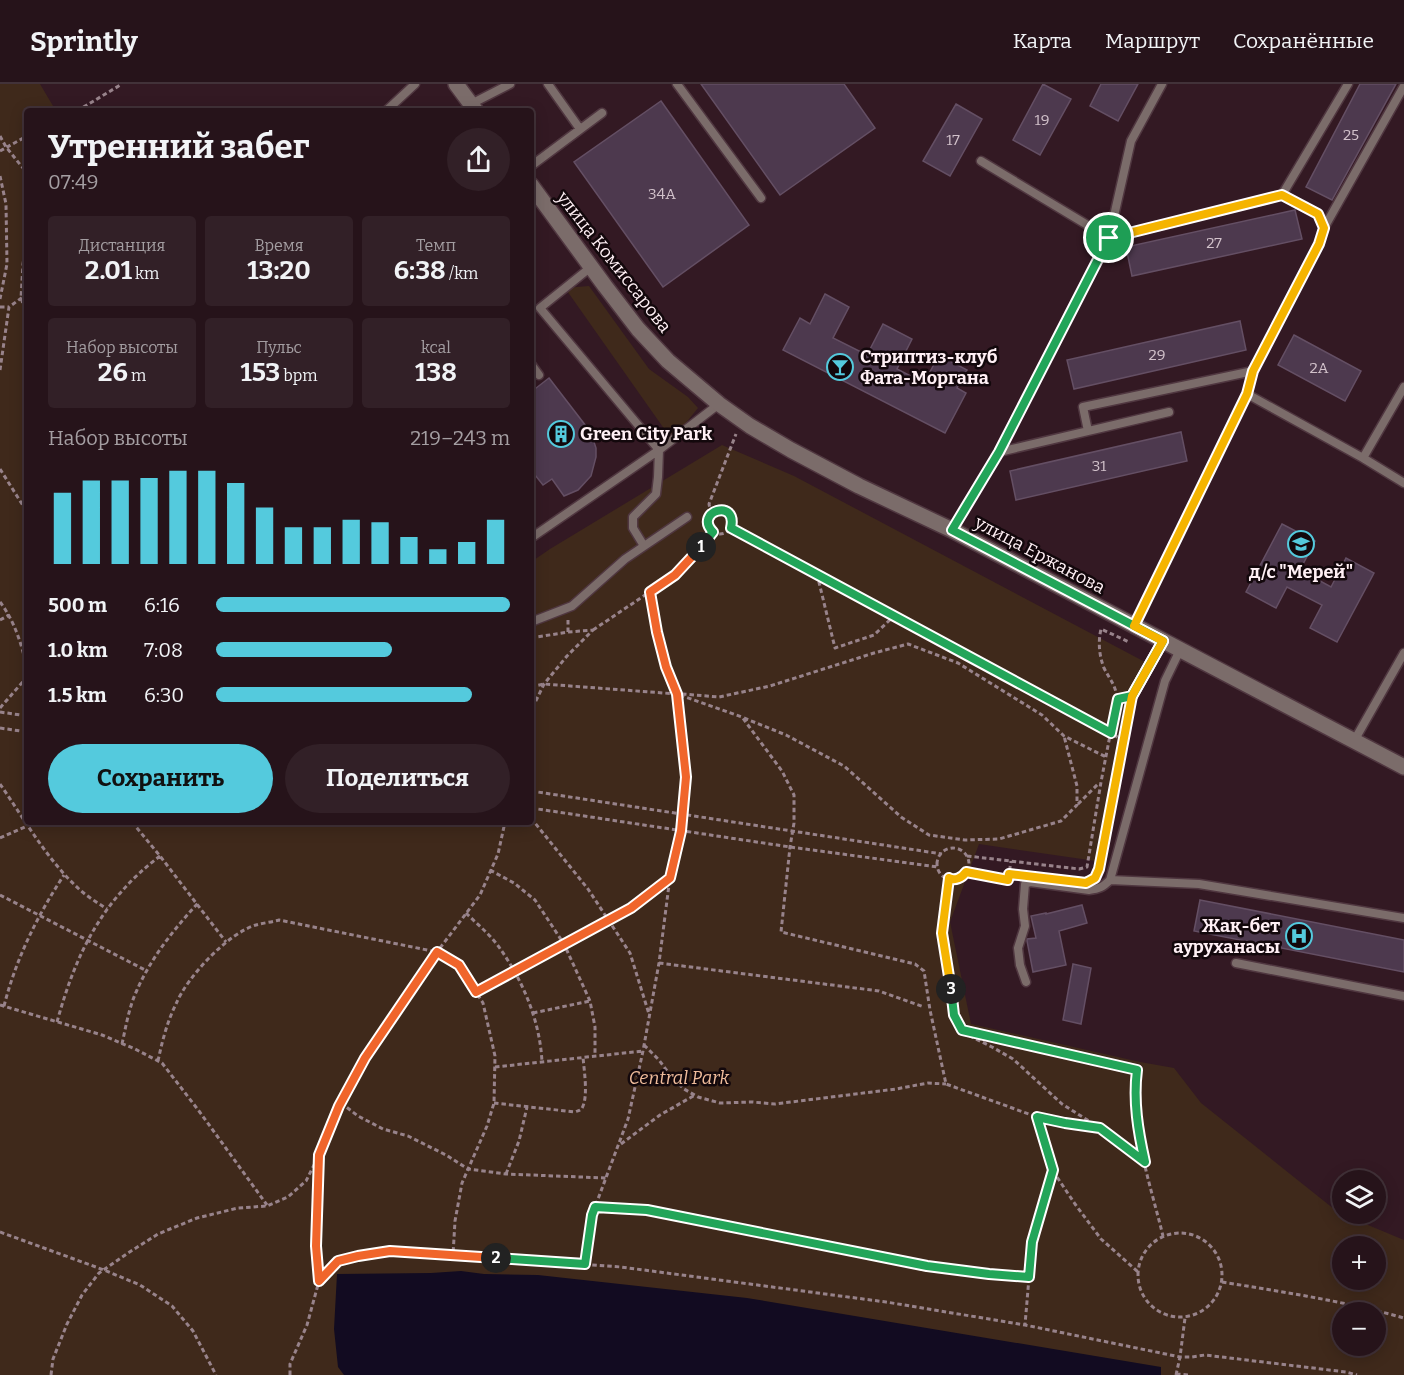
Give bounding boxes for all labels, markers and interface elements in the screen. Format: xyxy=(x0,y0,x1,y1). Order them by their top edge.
text: Sprintly xyxy=(30,25,138,58)
text: Карта xyxy=(1013,28,1072,54)
text: Маршрут xyxy=(1105,28,1200,54)
text: Сохранённые xyxy=(1233,28,1374,54)
house number: 19 xyxy=(1035,111,1049,129)
house number: 25 xyxy=(1343,126,1359,144)
text: Утренний забег xyxy=(48,127,309,167)
button: share xyxy=(447,128,510,191)
house number: 17 xyxy=(946,131,960,149)
text: 07:49 xyxy=(48,170,98,194)
house number: 34А xyxy=(648,185,676,203)
street label: улица Комиссарова xyxy=(551,186,676,337)
pin xyxy=(1083,212,1134,263)
icon: arrive xyxy=(1092,221,1125,254)
house number: 27 xyxy=(1206,234,1222,252)
text: Дистанция xyxy=(79,236,165,255)
text: Время xyxy=(254,236,304,255)
text: Темп xyxy=(416,236,456,255)
text: 2.01 xyxy=(85,255,132,286)
text: 13:20 xyxy=(247,255,311,286)
text: 6:38 xyxy=(394,255,446,286)
text: km xyxy=(132,264,159,283)
text: /km xyxy=(446,264,478,283)
text: Набор высоты xyxy=(66,338,178,357)
text: Пульс xyxy=(256,338,302,357)
text: kcal xyxy=(421,338,451,357)
place label: Стриптиз-клуб Фата-Моргана xyxy=(860,346,998,389)
house number: 29 xyxy=(1149,346,1165,364)
bar icon: Стриптиз-клуб Фата-Моргана xyxy=(825,352,855,382)
text: 26 xyxy=(98,357,128,388)
text: 153 xyxy=(240,357,280,388)
text: 138 xyxy=(415,357,457,388)
house number: 2А xyxy=(1310,359,1329,377)
text: m xyxy=(128,366,146,385)
text: bpm xyxy=(280,366,318,385)
building icon: Green City Park xyxy=(546,419,576,449)
place label: Green City Park xyxy=(580,423,713,445)
text: Набор высоты xyxy=(48,426,188,450)
text: 219–243 m xyxy=(410,426,510,450)
house number: 31 xyxy=(1092,457,1106,475)
street label: улица Ержанова xyxy=(970,511,1109,599)
school or university icon: д/с "Мерей" xyxy=(1286,529,1316,559)
pin: 1 xyxy=(686,532,716,562)
text: 1 xyxy=(698,537,704,556)
place label: д/с "Мерей" xyxy=(1249,561,1353,583)
text: 500 m xyxy=(48,593,107,617)
text: 6:16 xyxy=(144,593,180,617)
text: 1.0 km xyxy=(48,638,108,662)
text: 7:08 xyxy=(144,638,183,662)
text: 1.5 km xyxy=(48,683,107,707)
text: 6:30 xyxy=(144,683,184,707)
button: Сохранить xyxy=(48,744,273,813)
button: Поделиться xyxy=(285,744,510,813)
place label: Жақ-бет ауруханасы xyxy=(1173,915,1280,958)
hospital icon: Жақ-бет ауруханасы xyxy=(1284,921,1314,951)
pin: 3 xyxy=(936,974,966,1004)
text: 3 xyxy=(946,979,956,998)
park label: Central Park xyxy=(629,1067,729,1089)
map controls xyxy=(1332,1170,1386,1356)
button: layers xyxy=(1332,1170,1386,1224)
button: + xyxy=(1332,1236,1386,1290)
pin: 2 xyxy=(481,1243,511,1273)
text: 2 xyxy=(491,1248,501,1267)
button: − xyxy=(1332,1302,1386,1356)

